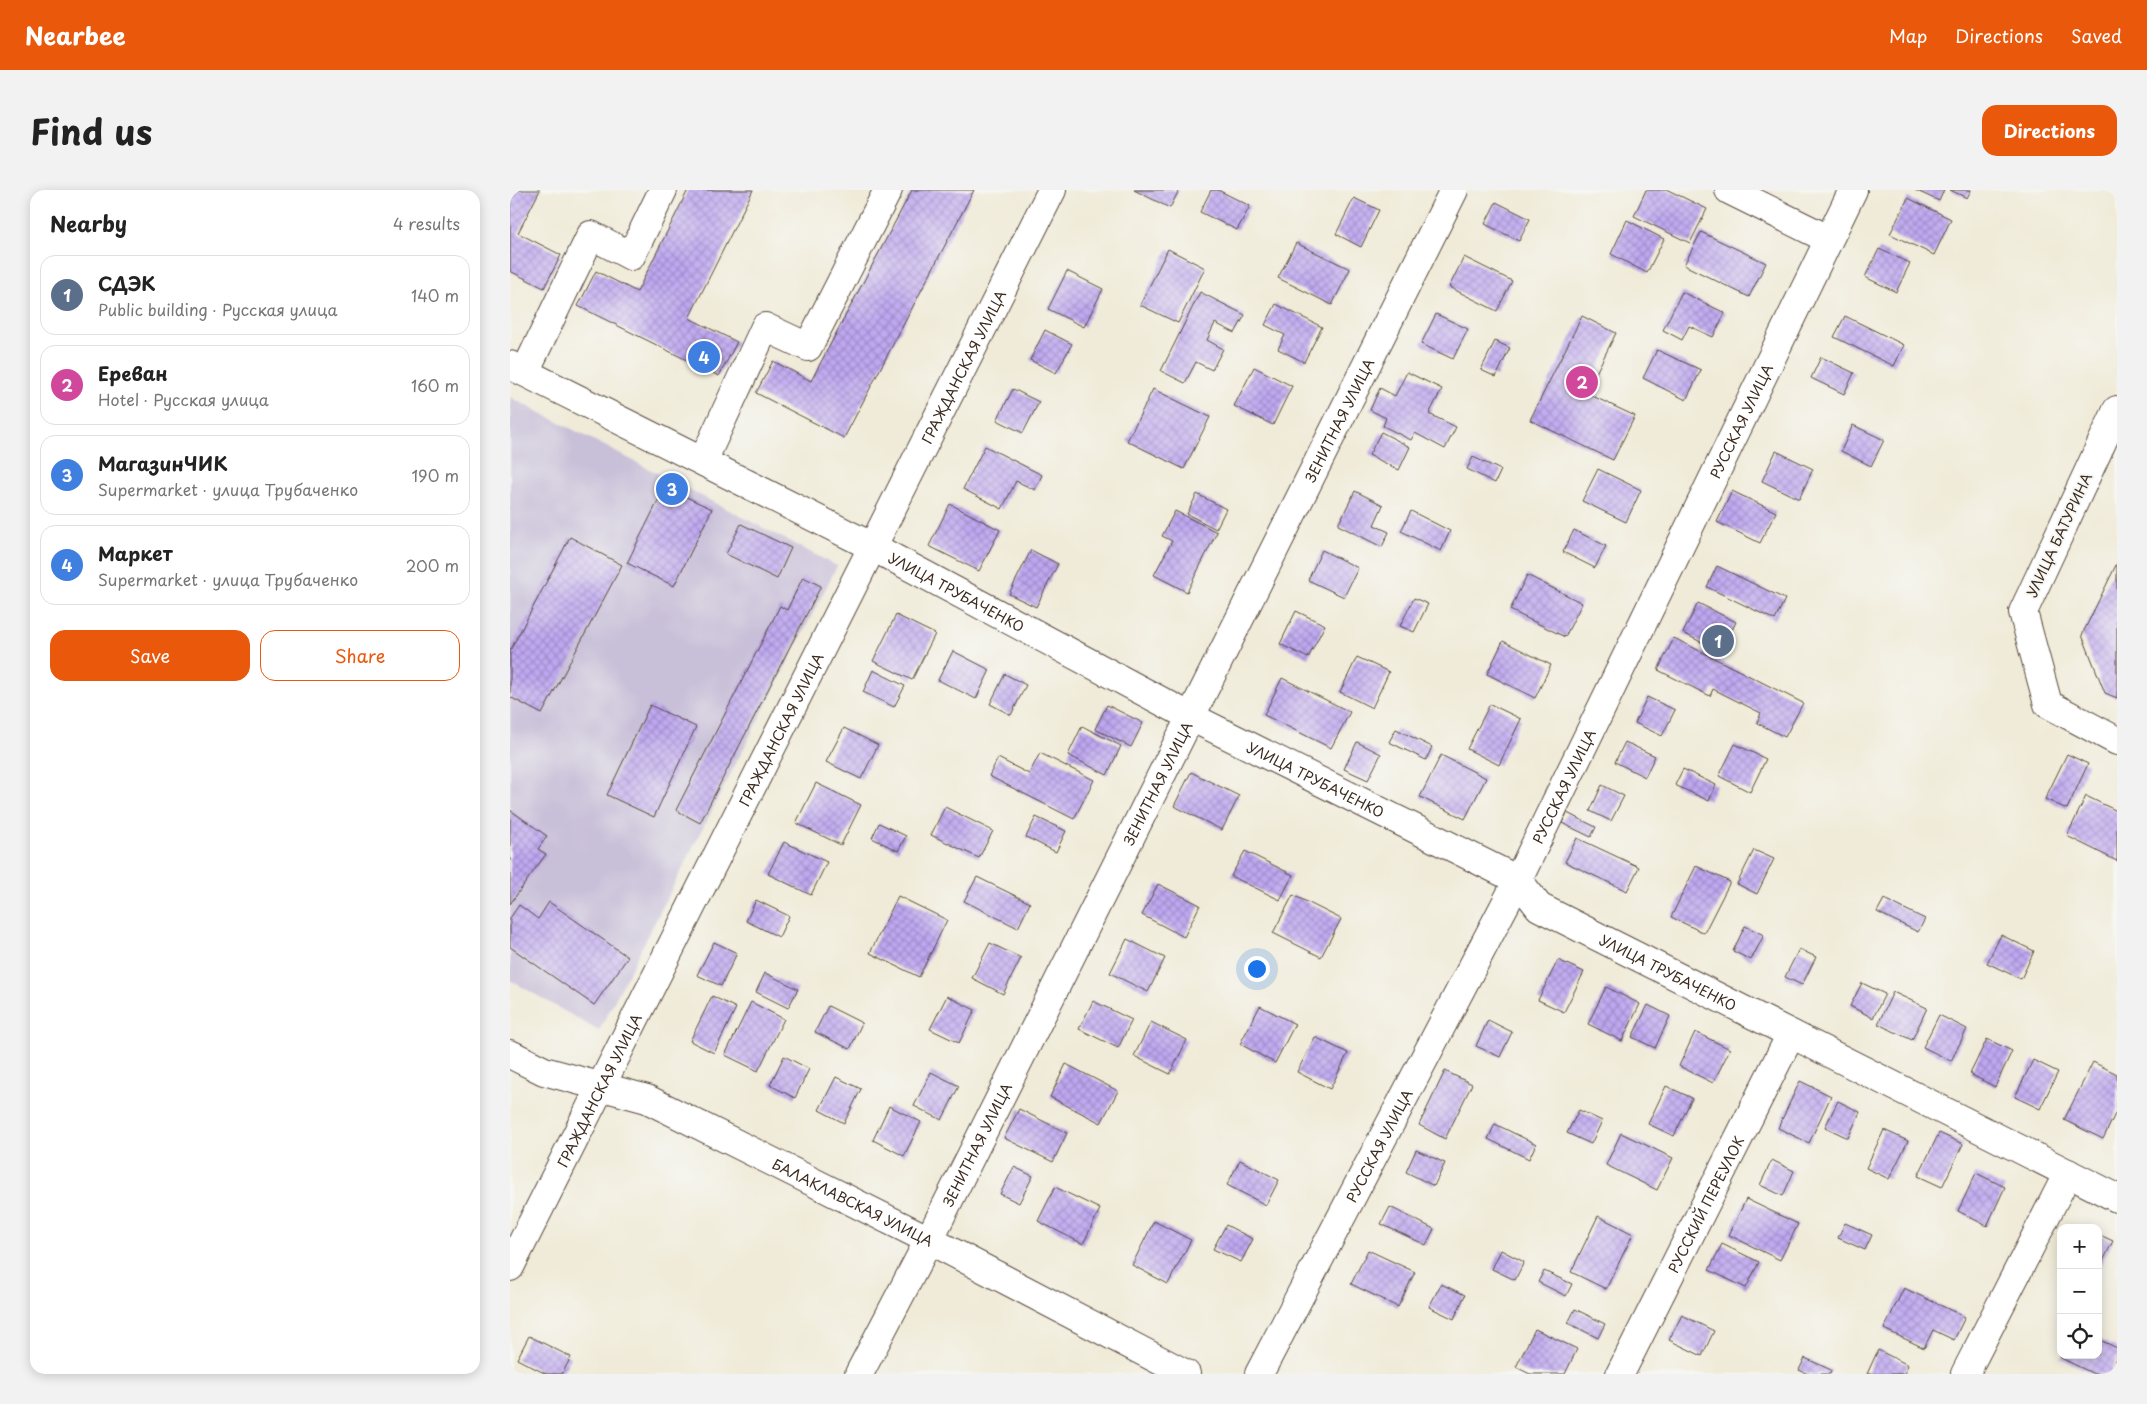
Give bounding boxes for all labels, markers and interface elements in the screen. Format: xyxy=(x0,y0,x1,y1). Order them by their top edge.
text: Nearbee xyxy=(25,17,126,53)
text: Map xyxy=(1889,22,1927,49)
text: Directions xyxy=(1955,22,2043,49)
text: Saved xyxy=(2071,22,2122,49)
text: Find us xyxy=(30,104,152,157)
button: Directions xyxy=(1982,105,2117,156)
text: Nearby xyxy=(50,207,127,239)
text: 4 results xyxy=(393,211,460,235)
text: СДЭК xyxy=(98,269,155,297)
text: 1 xyxy=(63,283,71,307)
text: 140 m xyxy=(411,283,459,307)
street label: ГРАЖДАНСКАЯ УЛИЦА xyxy=(916,286,1011,447)
text: Public building · Русская улица xyxy=(98,297,338,321)
pin: 4 xyxy=(688,338,720,376)
street label: ЗЕНИТНАЯ УЛИЦА xyxy=(1299,354,1379,485)
text: Ереван xyxy=(98,359,168,387)
street label: РУССКАЯ УЛИЦА xyxy=(1704,360,1778,482)
pin: 2 xyxy=(1566,363,1598,401)
text: 2 xyxy=(61,373,73,397)
text: 160 m xyxy=(411,373,459,397)
text: Hotel · Русская улица xyxy=(98,387,269,411)
text: МагазинЧИК xyxy=(98,449,228,477)
text: 3 xyxy=(62,463,72,487)
text: 190 m xyxy=(411,463,459,487)
street label: УЛИЦА БАТУРИНА xyxy=(2021,469,2097,601)
pin: 3 xyxy=(656,470,688,508)
text: Supermarket · улица Трубаченко xyxy=(98,477,358,501)
text: Маркет xyxy=(98,539,173,567)
street label: УЛИЦА ТРУБАЧЕНКО xyxy=(885,547,1028,637)
text: 4 xyxy=(62,553,72,577)
text: 200 m xyxy=(406,553,459,577)
text: Supermarket · улица Трубаченко xyxy=(98,567,358,591)
pin: 1 xyxy=(1702,622,1734,660)
button: Save xyxy=(50,630,250,681)
button: Share xyxy=(260,630,460,681)
street label: ГРАЖДАНСКАЯ УЛИЦА xyxy=(733,649,828,810)
street label: ЗЕНИТНАЯ УЛИЦА xyxy=(1118,717,1197,849)
street label: РУССКАЯ УЛИЦА xyxy=(1527,725,1600,847)
street label: УЛИЦА ТРУБАЧЕНКО xyxy=(1244,736,1388,822)
street label: УЛИЦА ТРУБАЧЕНКО xyxy=(1596,929,1740,1015)
your location xyxy=(1244,956,1270,982)
street label: ГРАЖДАНСКАЯ УЛИЦА xyxy=(552,1010,647,1171)
street label: ЗЕНИТНАЯ УЛИЦА xyxy=(937,1079,1017,1210)
street label: РУССКАЯ УЛИЦА xyxy=(1340,1085,1417,1206)
street label: РУССКИЙ ПЕРЕУЛОК xyxy=(1662,1132,1749,1276)
street label: БАЛАКЛАВСКАЯ УЛИЦА xyxy=(769,1153,937,1251)
map controls xyxy=(2057,1224,2102,1359)
button: + xyxy=(2057,1224,2102,1269)
button: − xyxy=(2057,1269,2102,1314)
button: locate xyxy=(2057,1314,2102,1359)

